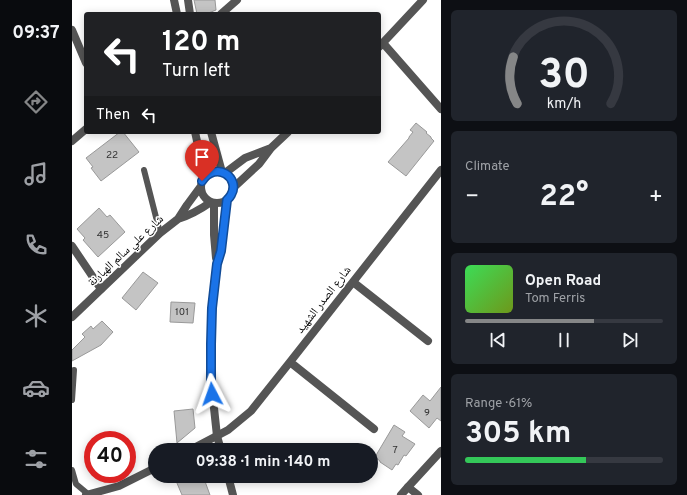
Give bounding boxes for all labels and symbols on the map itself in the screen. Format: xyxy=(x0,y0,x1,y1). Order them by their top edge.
pin xyxy=(185,140,219,181)
house number: 22 xyxy=(106,149,118,162)
street label: شارع علي سالم الهبارنة xyxy=(85,212,168,291)
house number: 45 xyxy=(97,229,109,242)
street label: شارع الصدر الشهيد xyxy=(293,263,355,337)
house number: 101 xyxy=(175,306,189,319)
position arrow xyxy=(191,373,233,415)
house number: 9 xyxy=(424,407,430,420)
speed limit sign: 40 xyxy=(84,431,136,483)
house number: 7 xyxy=(392,444,398,457)

